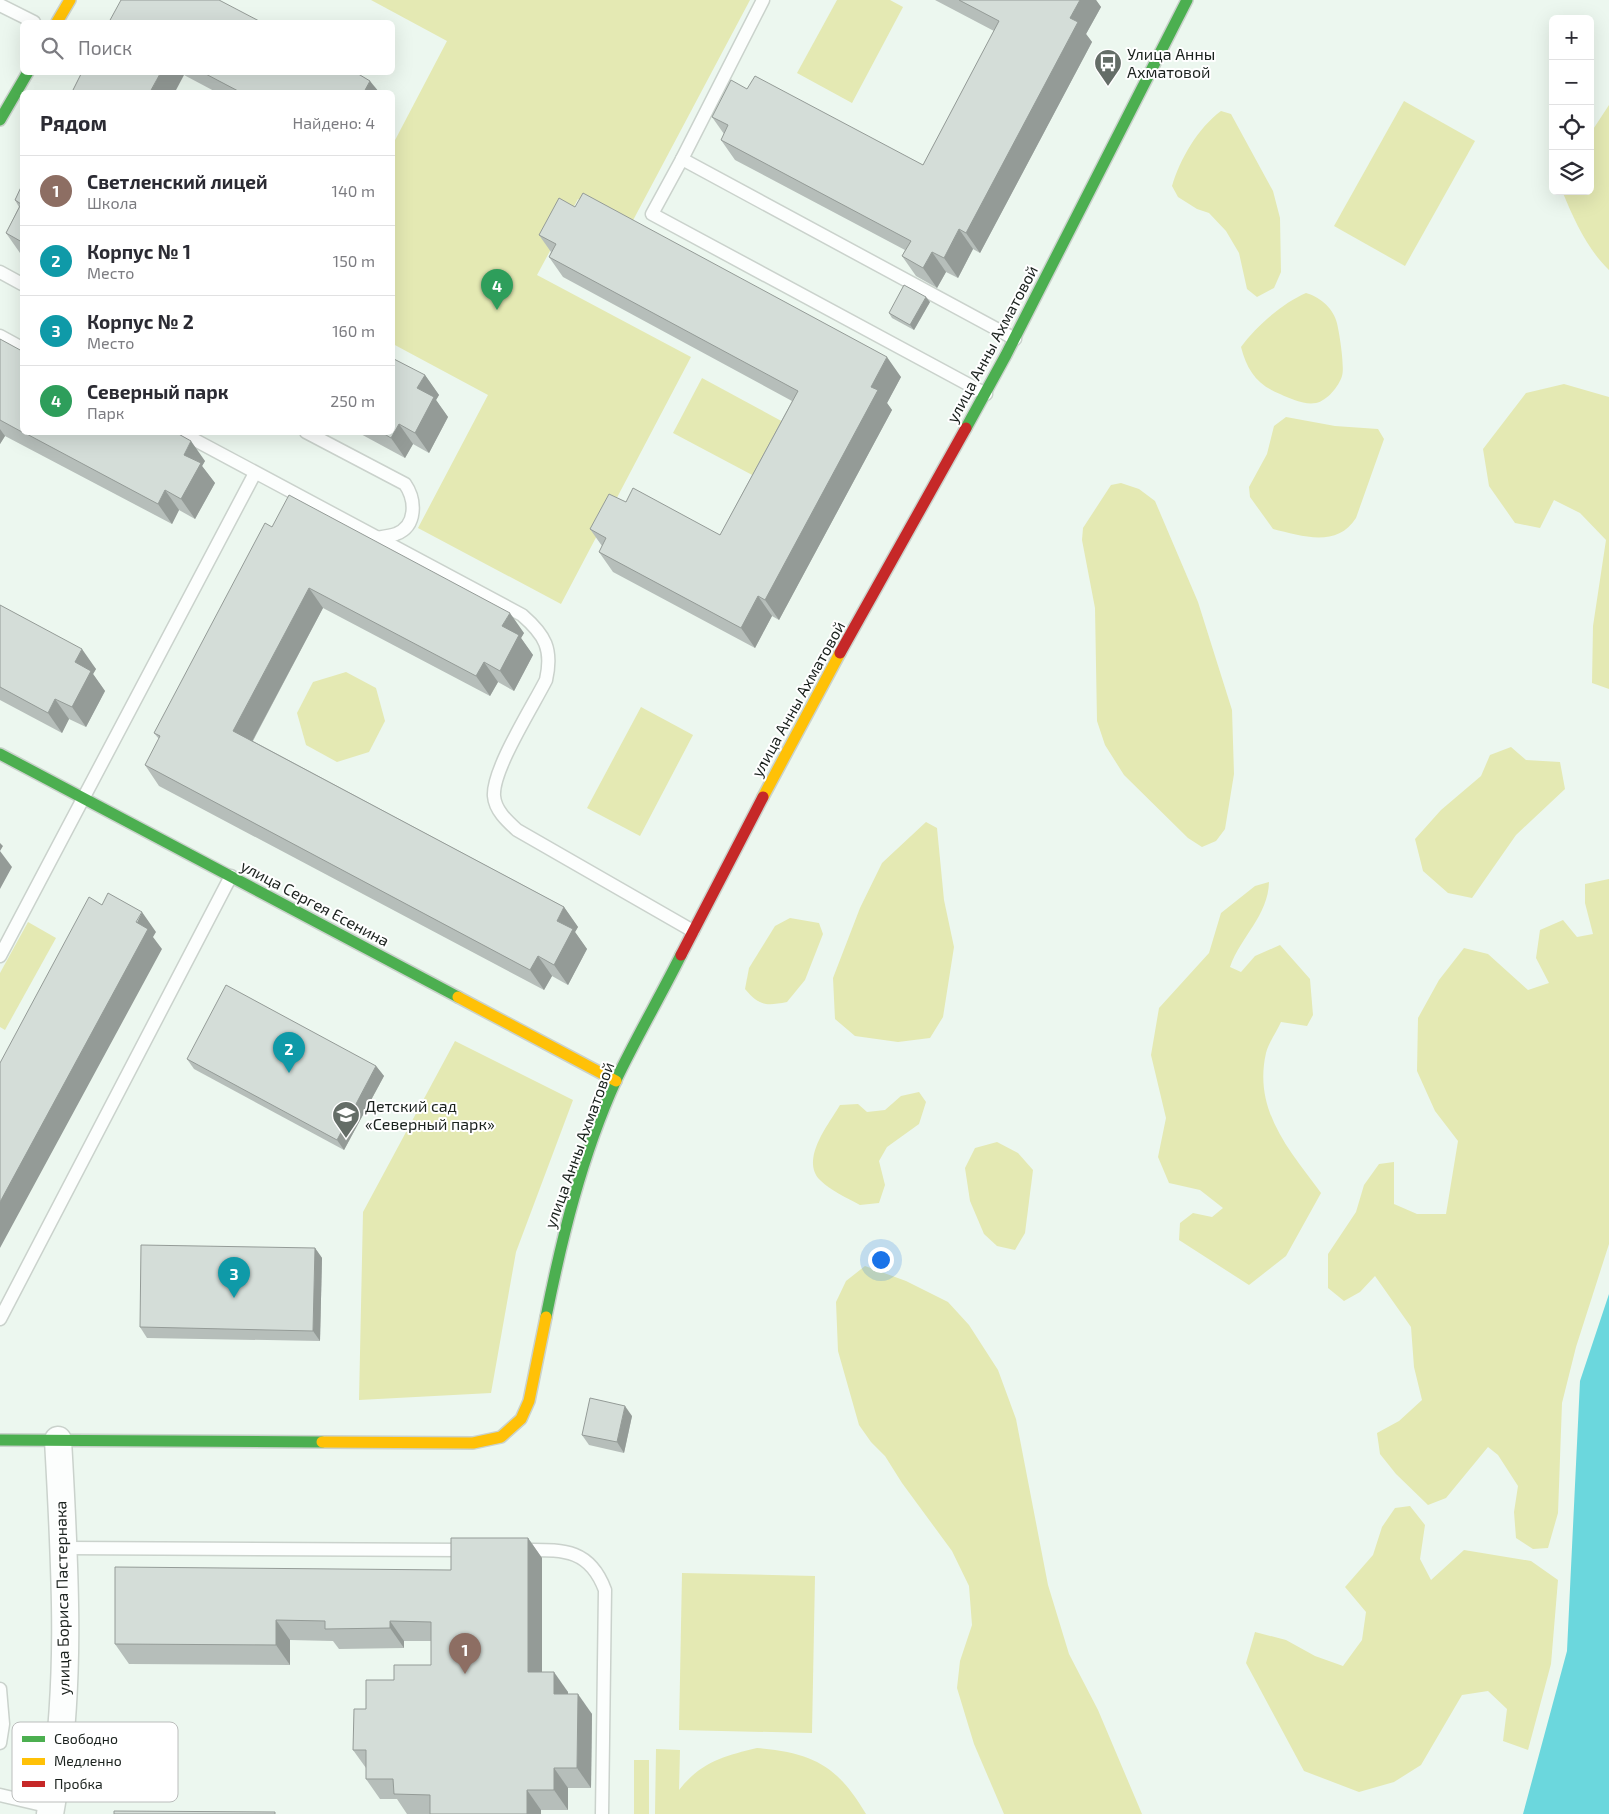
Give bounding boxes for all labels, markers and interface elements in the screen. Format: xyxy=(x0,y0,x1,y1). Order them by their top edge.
map controls xyxy=(1549,15,1594,195)
button: + xyxy=(1549,15,1594,60)
search box xyxy=(20,20,395,75)
icon: search xyxy=(38,34,66,62)
text: Поиск xyxy=(78,36,132,59)
place label: Улица Анны Ахматовой xyxy=(1127,44,1215,81)
bus stop icon: Улица Анны Ахматовой xyxy=(1093,48,1123,87)
button: − xyxy=(1549,60,1594,105)
button: locate xyxy=(1549,105,1594,150)
text: Рядом xyxy=(40,110,107,135)
text: Найдено: 4 xyxy=(292,113,375,132)
button: layers xyxy=(1549,150,1594,195)
text: Светленский лицей xyxy=(87,170,268,193)
text: 1 xyxy=(53,181,59,200)
text: 140 m xyxy=(332,181,375,200)
text: Школа xyxy=(87,193,137,212)
text: Корпус № 1 xyxy=(87,240,191,263)
text: 2 xyxy=(51,251,61,270)
text: 150 m xyxy=(333,251,375,270)
street label: улица Анны Ахматовой xyxy=(942,262,1042,426)
text: Место xyxy=(87,263,134,282)
pin: 4 xyxy=(481,269,513,310)
text: Корпус № 2 xyxy=(87,310,194,333)
text: 3 xyxy=(51,321,61,340)
text: 160 m xyxy=(332,321,375,340)
text: Место xyxy=(87,333,134,352)
text: Северный парк xyxy=(87,380,228,403)
text: 4 xyxy=(51,391,61,410)
text: 250 m xyxy=(330,391,375,410)
text: Парк xyxy=(87,403,124,422)
street label: улица Анны Ахматовой xyxy=(747,617,849,781)
street label: улица Сергея Есенина xyxy=(237,855,393,951)
pin: 2 xyxy=(273,1032,305,1073)
street label: улица Анны Ахматовой xyxy=(540,1059,618,1231)
place label: Детский сад «Северный парк» xyxy=(365,1096,495,1133)
school or university icon: Детский сад «Северный парк» xyxy=(331,1100,361,1139)
your location xyxy=(868,1247,894,1273)
pin: 3 xyxy=(218,1257,250,1298)
street label: улица Бориса Пастернака xyxy=(50,1501,74,1695)
pin: 1 xyxy=(449,1633,481,1674)
legend xyxy=(12,1722,178,1802)
text: Свободно xyxy=(54,1730,118,1747)
text: Медленно xyxy=(54,1752,122,1769)
text: Пробка xyxy=(54,1775,103,1792)

